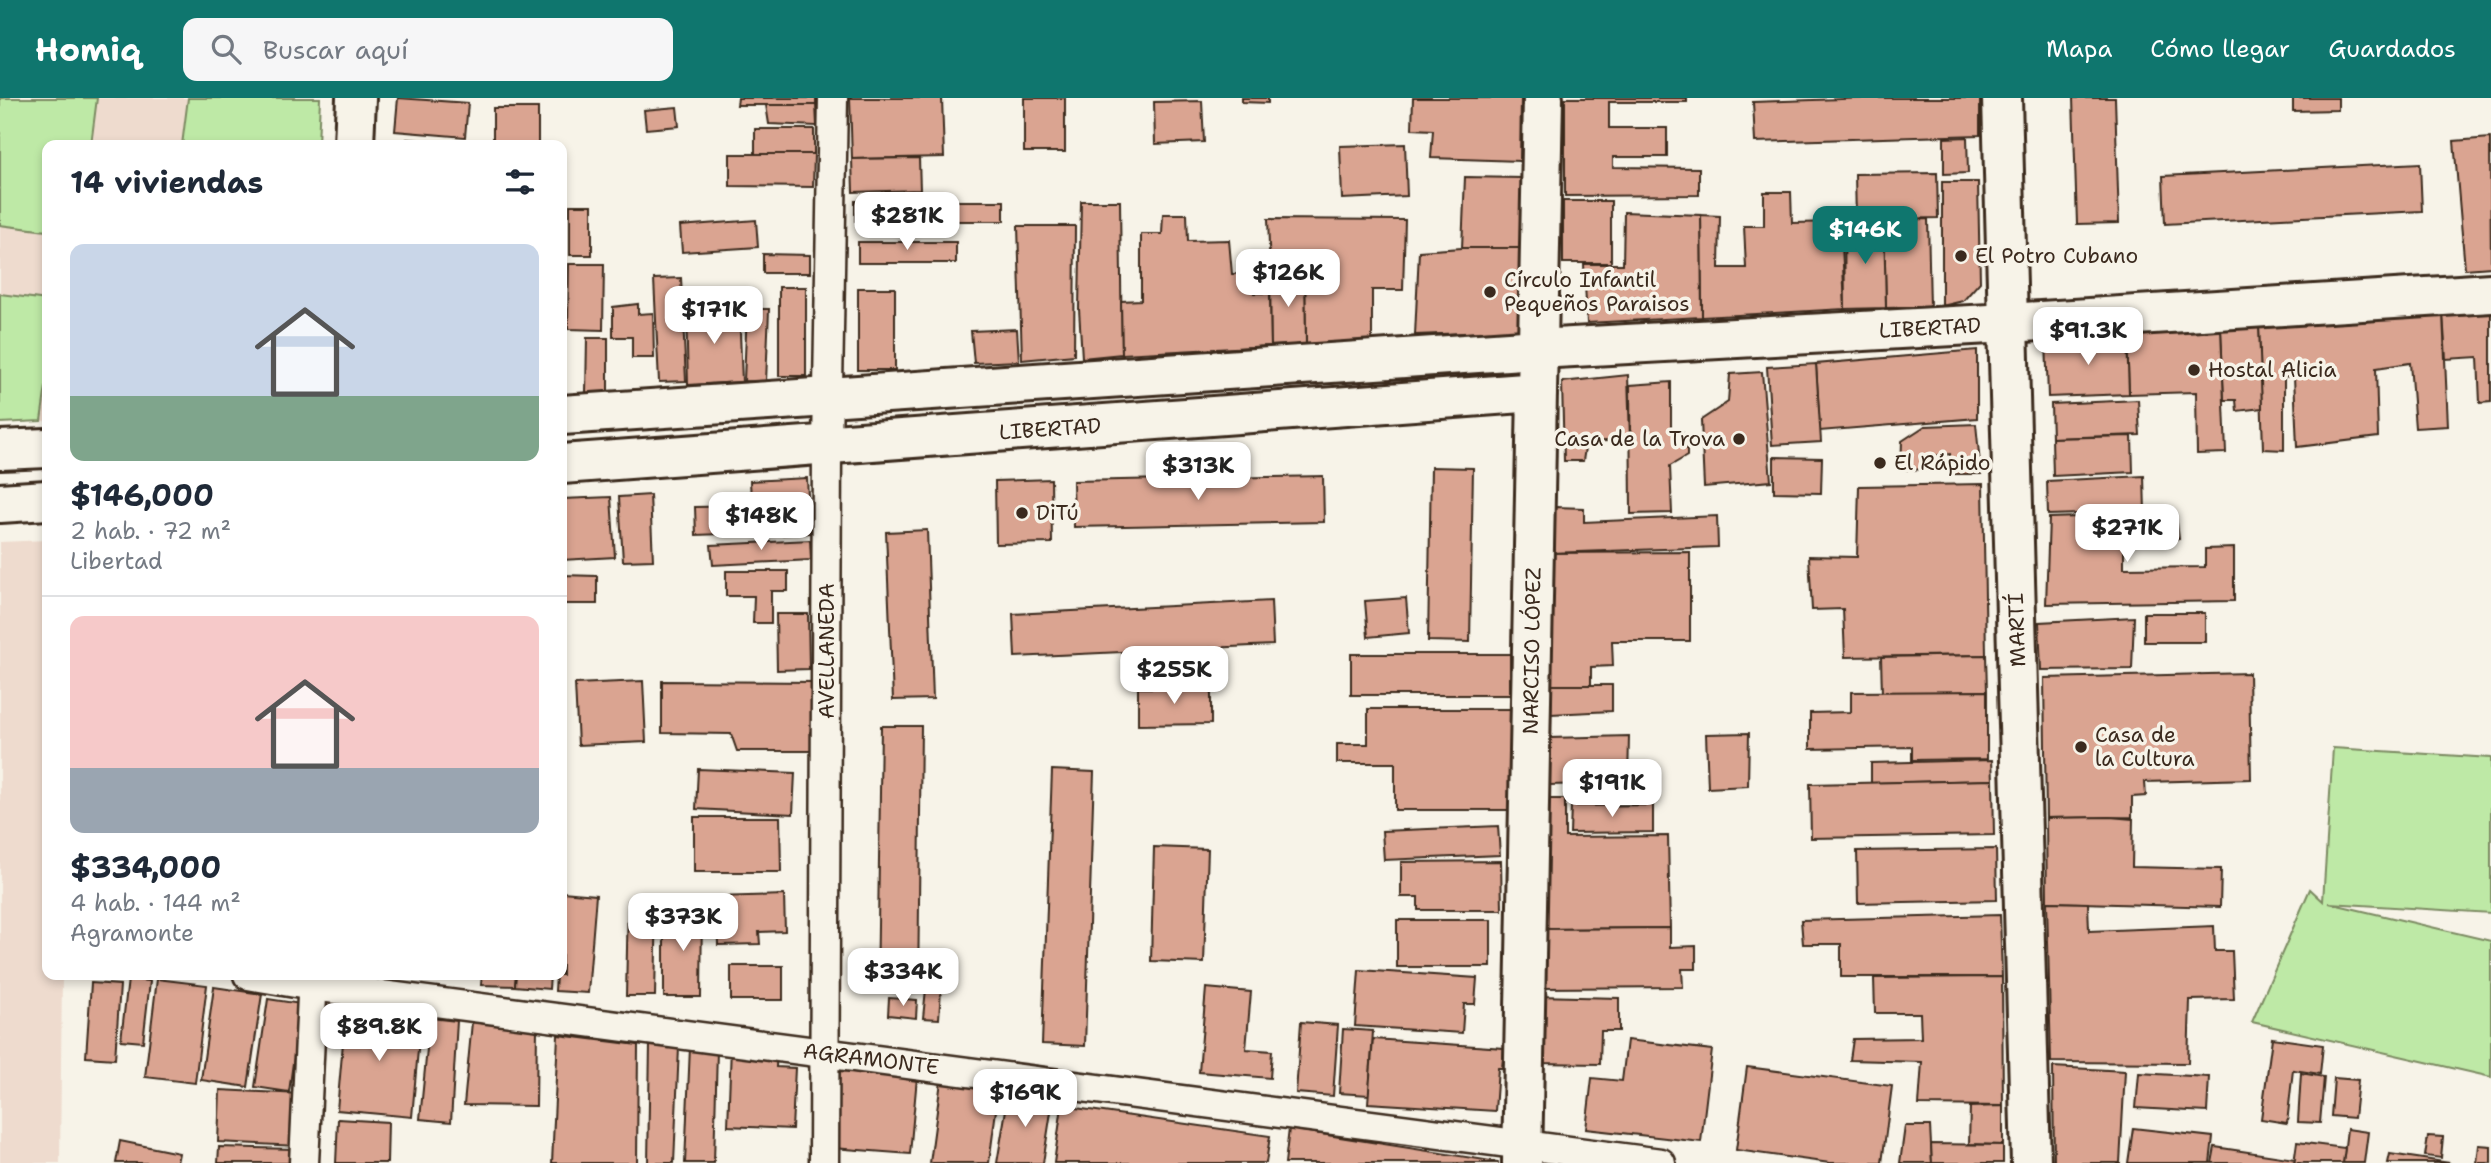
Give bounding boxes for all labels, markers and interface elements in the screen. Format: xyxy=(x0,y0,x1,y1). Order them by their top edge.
search box xyxy=(183,18,673,81)
text: Homiq xyxy=(35,27,141,72)
icon: search xyxy=(207,30,245,68)
text: Buscar aquí xyxy=(263,32,408,67)
text: Mapa xyxy=(2046,33,2112,65)
text: Cómo llegar xyxy=(2150,33,2290,65)
text: Guardados xyxy=(2328,33,2456,65)
text: 14 viviendas xyxy=(70,162,263,203)
icon: filters xyxy=(501,163,539,201)
pin: $281K xyxy=(858,192,956,252)
text: $281K xyxy=(871,200,943,230)
pin: $146K xyxy=(1816,206,1914,266)
text: $146K xyxy=(1829,214,1901,244)
place label: El Potro Cubano xyxy=(1975,242,2138,270)
marker: El Potro Cubano xyxy=(1953,248,1969,264)
pin: $126K xyxy=(1239,250,1337,309)
text: $126K xyxy=(1252,257,1324,287)
place label: Círculo Infantil Pequeños Paraisos xyxy=(1504,266,1690,318)
marker: Círculo Infantil Pequeños Paraisos xyxy=(1482,284,1498,300)
pin: $171K xyxy=(665,286,763,346)
icon: home xyxy=(242,289,368,415)
text: $171K xyxy=(681,294,747,324)
pin: $91.3K xyxy=(2031,308,2145,367)
street label: LIBERTAD xyxy=(1878,311,1982,345)
text: $91.3K xyxy=(2049,315,2127,345)
place label: Hostal Alicia xyxy=(2208,356,2336,384)
marker: Hostal Alicia xyxy=(2186,362,2202,378)
street label: LIBERTAD xyxy=(998,411,1102,447)
place label: Casa de la Trova xyxy=(1554,425,1725,453)
marker: Casa de la Trova xyxy=(1731,431,1747,447)
pin: $313K xyxy=(1149,442,1247,502)
place label: El Rápido xyxy=(1894,449,1990,477)
text: $313K xyxy=(1162,450,1234,480)
marker: El Rápido xyxy=(1872,455,1888,471)
text: $146,000 xyxy=(70,475,214,516)
pin: $148K xyxy=(712,492,810,552)
place label: DiTú xyxy=(1036,499,1079,527)
text: $148K xyxy=(725,500,797,530)
pin: $271K xyxy=(2078,504,2176,564)
marker: DiTú xyxy=(1014,505,1030,521)
text: $271K xyxy=(2091,512,2163,542)
text: 2 hab. · 72 m² xyxy=(70,516,231,546)
text: Libertad xyxy=(70,546,163,576)
street label: NARCISO LÓPEZ xyxy=(1516,567,1547,735)
street label: AVELLANEDA xyxy=(813,583,841,719)
street label: MARTÍ xyxy=(2001,593,2032,667)
pin: $255K xyxy=(1125,646,1223,706)
text: $255K xyxy=(1136,654,1212,684)
icon: home xyxy=(242,661,368,787)
place label: Casa de la Cultura xyxy=(2095,721,2194,773)
marker: Casa de la Cultura xyxy=(2073,739,2089,755)
pin: $191K xyxy=(1563,760,1661,819)
text: $191K xyxy=(1579,767,1645,797)
text: $334,000 xyxy=(70,847,221,888)
text: 4 hab. · 144 m² xyxy=(70,888,241,918)
pin: $373K xyxy=(634,894,732,953)
text: $373K xyxy=(644,901,722,931)
text: Agramonte xyxy=(70,918,194,948)
pin: $334K xyxy=(854,948,952,1008)
text: $334K xyxy=(864,956,942,986)
pin: $89.8K xyxy=(322,1004,436,1063)
text: $89.8K xyxy=(336,1011,422,1041)
street label: AGRAMONTE xyxy=(801,1037,941,1081)
pin: $169K xyxy=(976,1070,1074,1129)
text: $169K xyxy=(989,1077,1061,1107)

